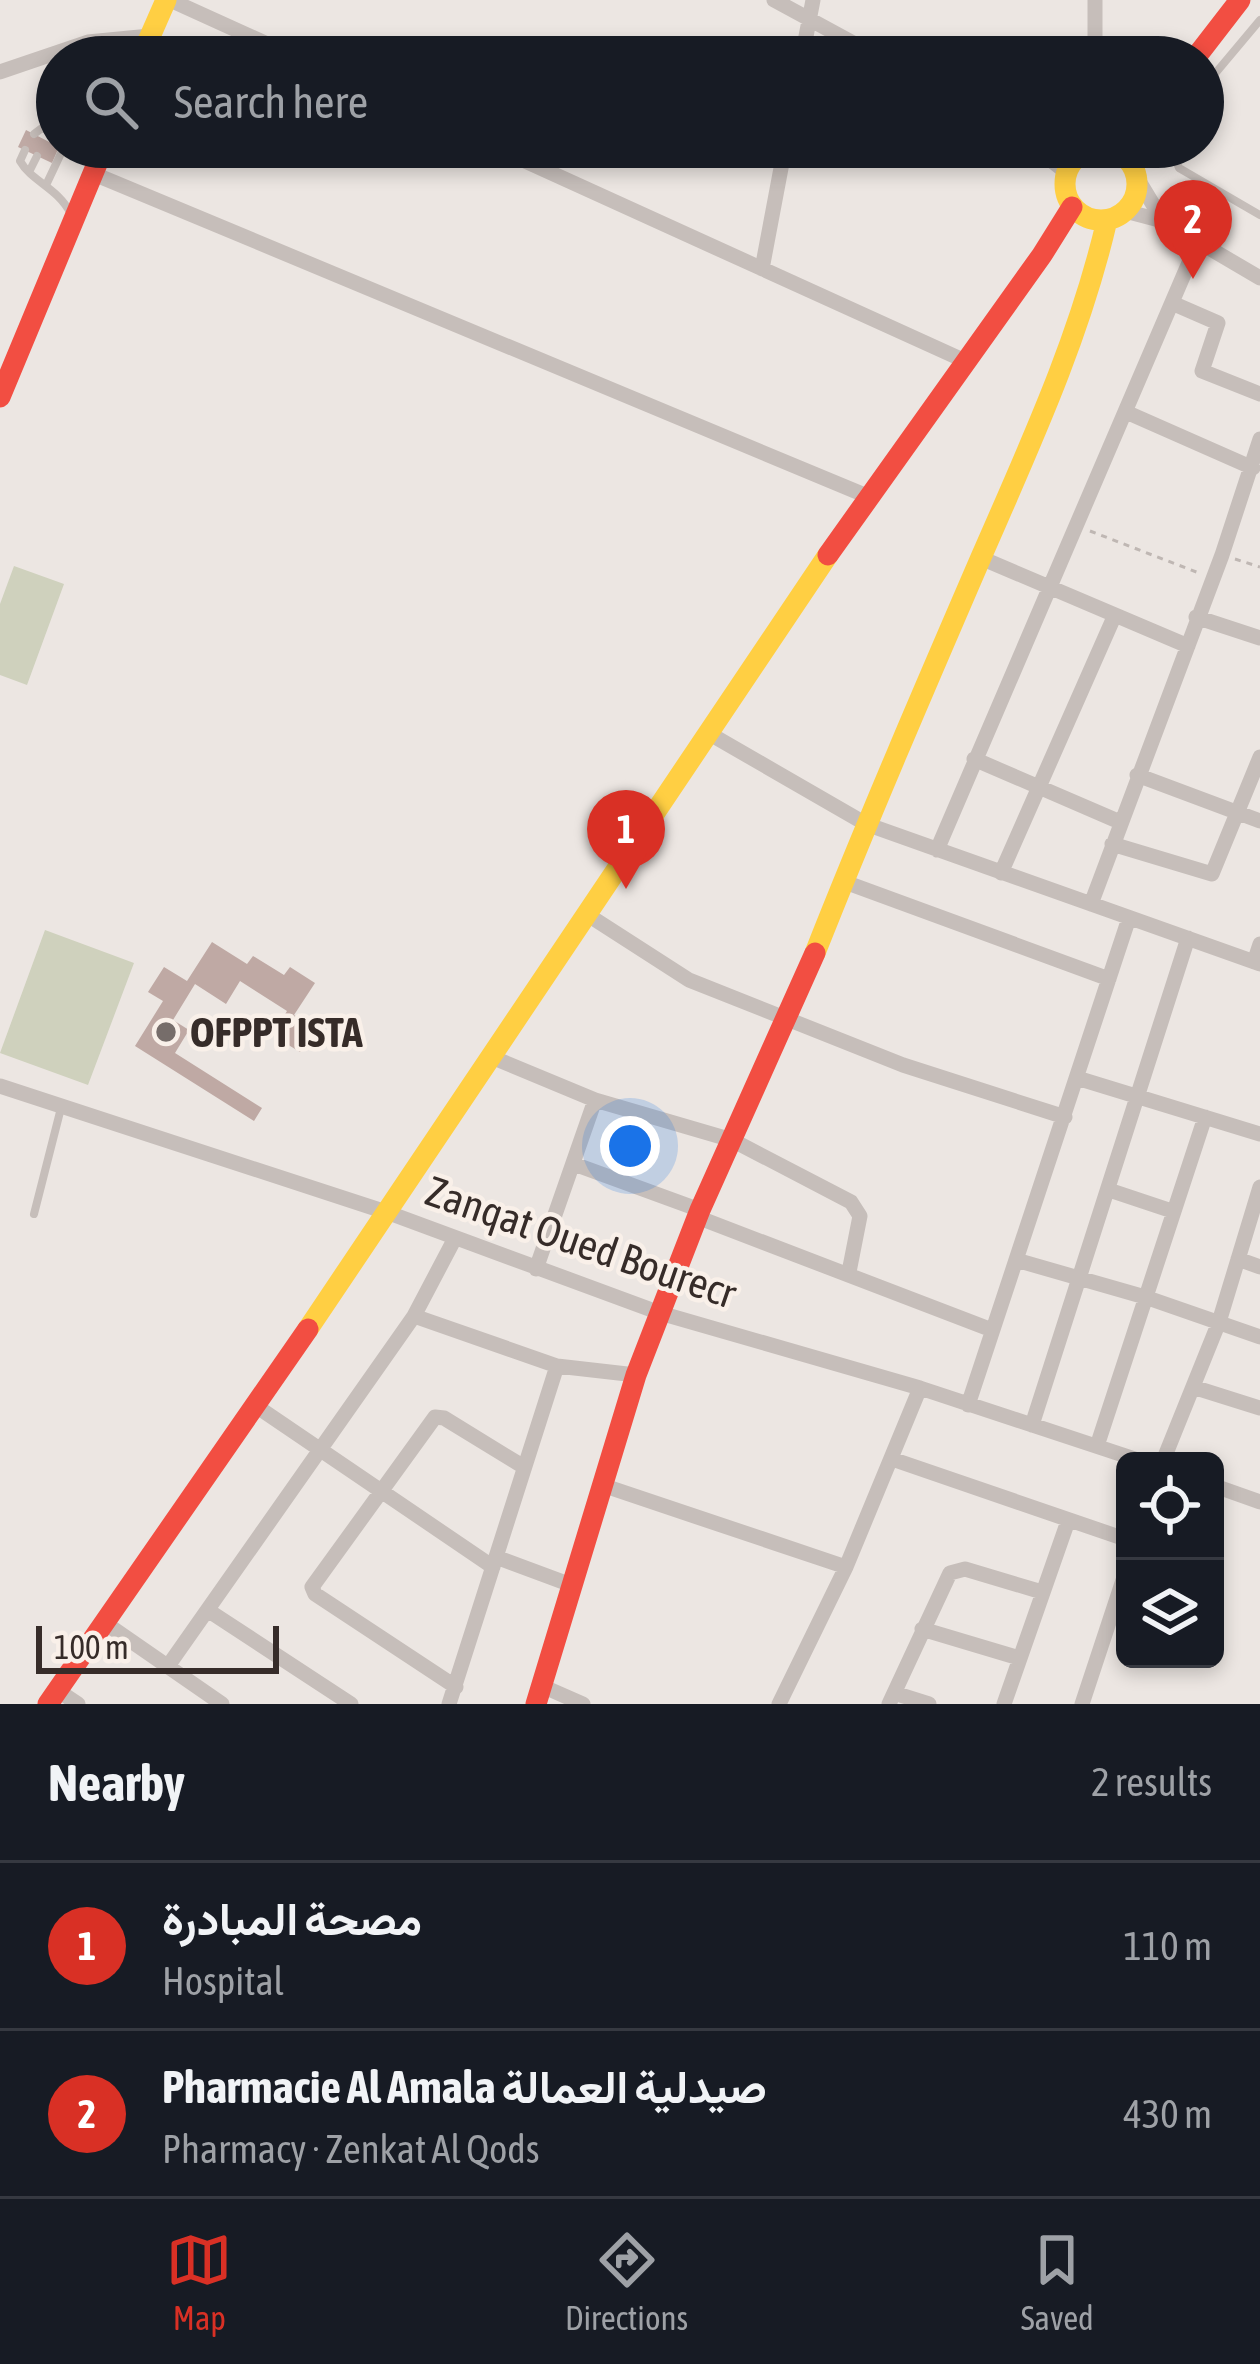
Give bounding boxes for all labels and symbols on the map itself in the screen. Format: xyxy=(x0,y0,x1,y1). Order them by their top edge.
pin: 2 xyxy=(1154,180,1232,279)
pin: 1 xyxy=(587,790,665,889)
place label: OFPPT ISTA xyxy=(190,1008,363,1056)
marker: OFPPT ISTA xyxy=(153,1019,179,1045)
your location xyxy=(600,1116,660,1176)
street label: Zanqat Oued Bourecr xyxy=(420,1166,743,1318)
scale bar xyxy=(36,1620,279,1673)

